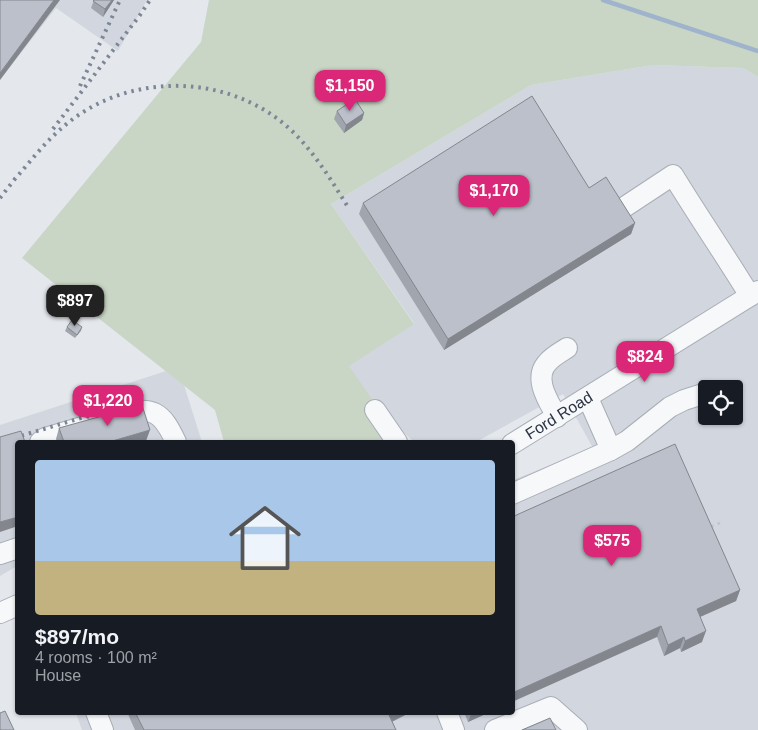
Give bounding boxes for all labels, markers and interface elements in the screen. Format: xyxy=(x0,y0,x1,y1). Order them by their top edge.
pin: $1,150 xyxy=(309,70,391,112)
text: $1,150 xyxy=(326,77,374,94)
pin: $1,170 xyxy=(453,174,535,217)
text: $1,170 xyxy=(470,182,518,199)
pin: $897 xyxy=(45,284,105,327)
text: $897 xyxy=(57,292,93,309)
pin: $824 xyxy=(615,340,675,383)
text: $824 xyxy=(627,348,663,365)
map controls xyxy=(698,380,743,425)
button: locate xyxy=(698,380,743,425)
pin: $1,220 xyxy=(67,384,149,427)
street label: Ford Road xyxy=(522,388,595,442)
text: $1,220 xyxy=(84,392,132,409)
icon: home xyxy=(220,493,310,583)
pin: $575 xyxy=(582,524,642,567)
text: $575 xyxy=(594,532,630,549)
text: $897/mo xyxy=(35,625,119,648)
text: 4 rooms · 100 m² xyxy=(35,649,157,666)
text: House xyxy=(35,667,81,684)

